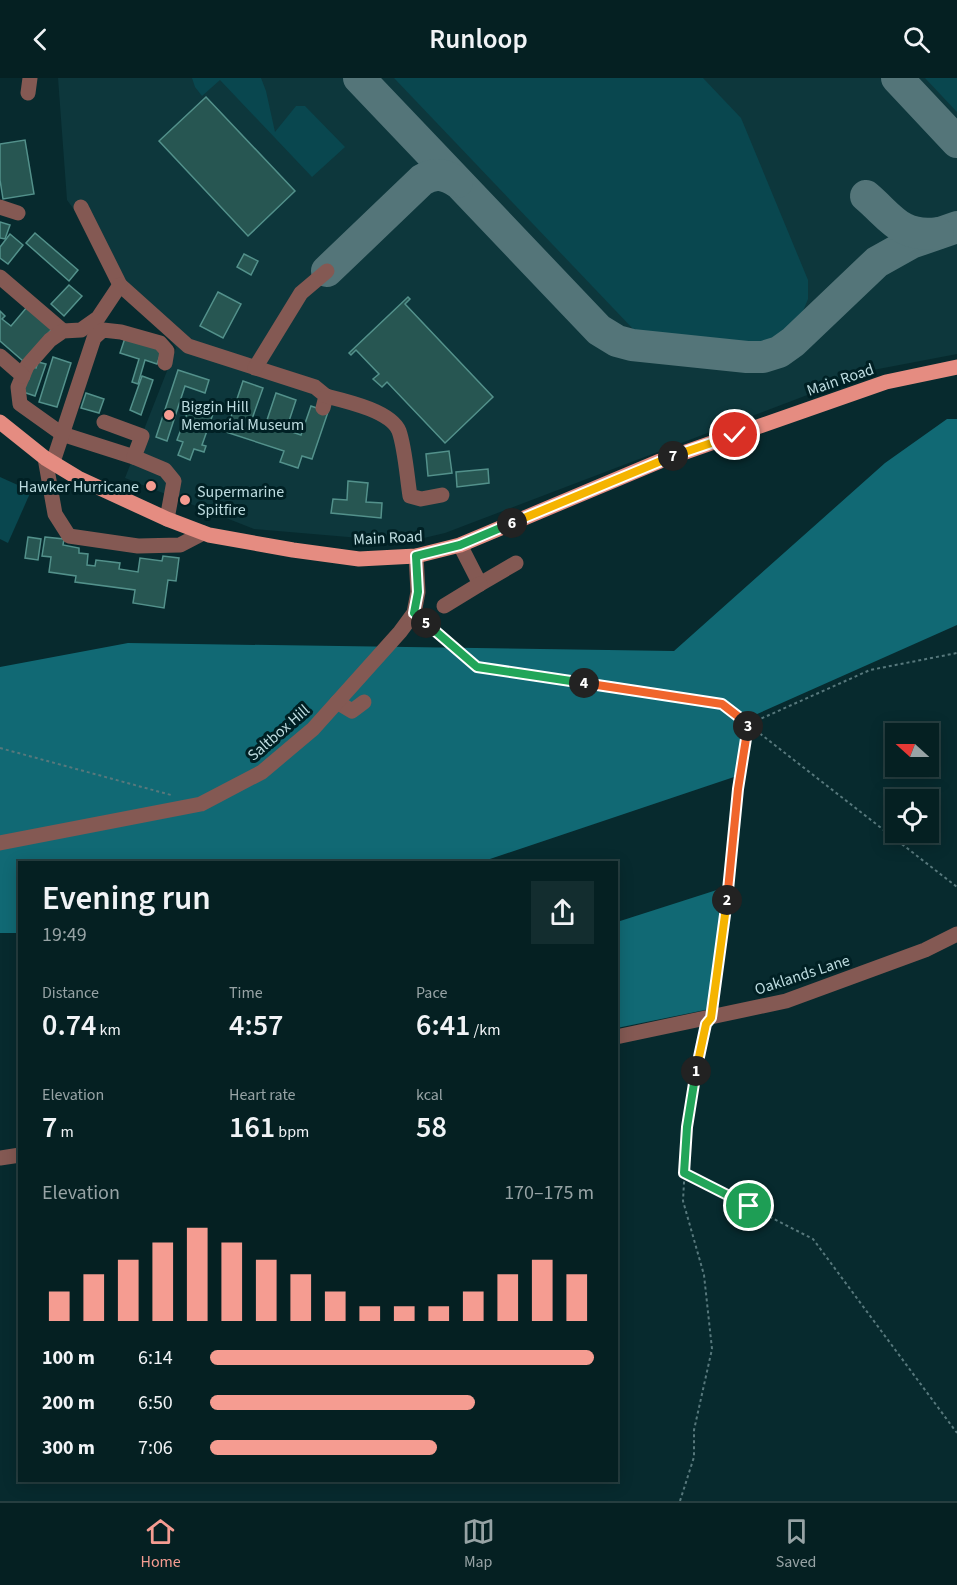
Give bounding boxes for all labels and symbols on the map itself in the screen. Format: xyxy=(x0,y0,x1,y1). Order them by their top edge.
street label: Main Road xyxy=(804,358,877,402)
place label: Biggin Hill Memorial Museum xyxy=(181,396,304,436)
marker: Biggin Hill Memorial Museum xyxy=(162,408,176,422)
pin xyxy=(709,409,760,460)
pin: 7 xyxy=(658,441,688,471)
place label: Hawker Hurricane xyxy=(19,476,139,498)
marker: Hawker Hurricane xyxy=(144,479,158,493)
place label: Supermarine Spitfire xyxy=(197,481,284,521)
marker: Supermarine Spitfire xyxy=(178,493,192,507)
pin: 6 xyxy=(497,508,527,538)
street label: Main Road xyxy=(353,525,424,551)
pin: 5 xyxy=(411,608,441,638)
pin: 4 xyxy=(569,668,599,698)
street label: Saltbox Hill xyxy=(243,699,315,766)
pin: 3 xyxy=(733,711,763,741)
north arrow xyxy=(885,723,939,777)
pin: 2 xyxy=(712,885,742,915)
street label: Oaklands Lane xyxy=(752,949,853,1001)
pin: 1 xyxy=(681,1056,711,1086)
pin xyxy=(723,1180,774,1231)

